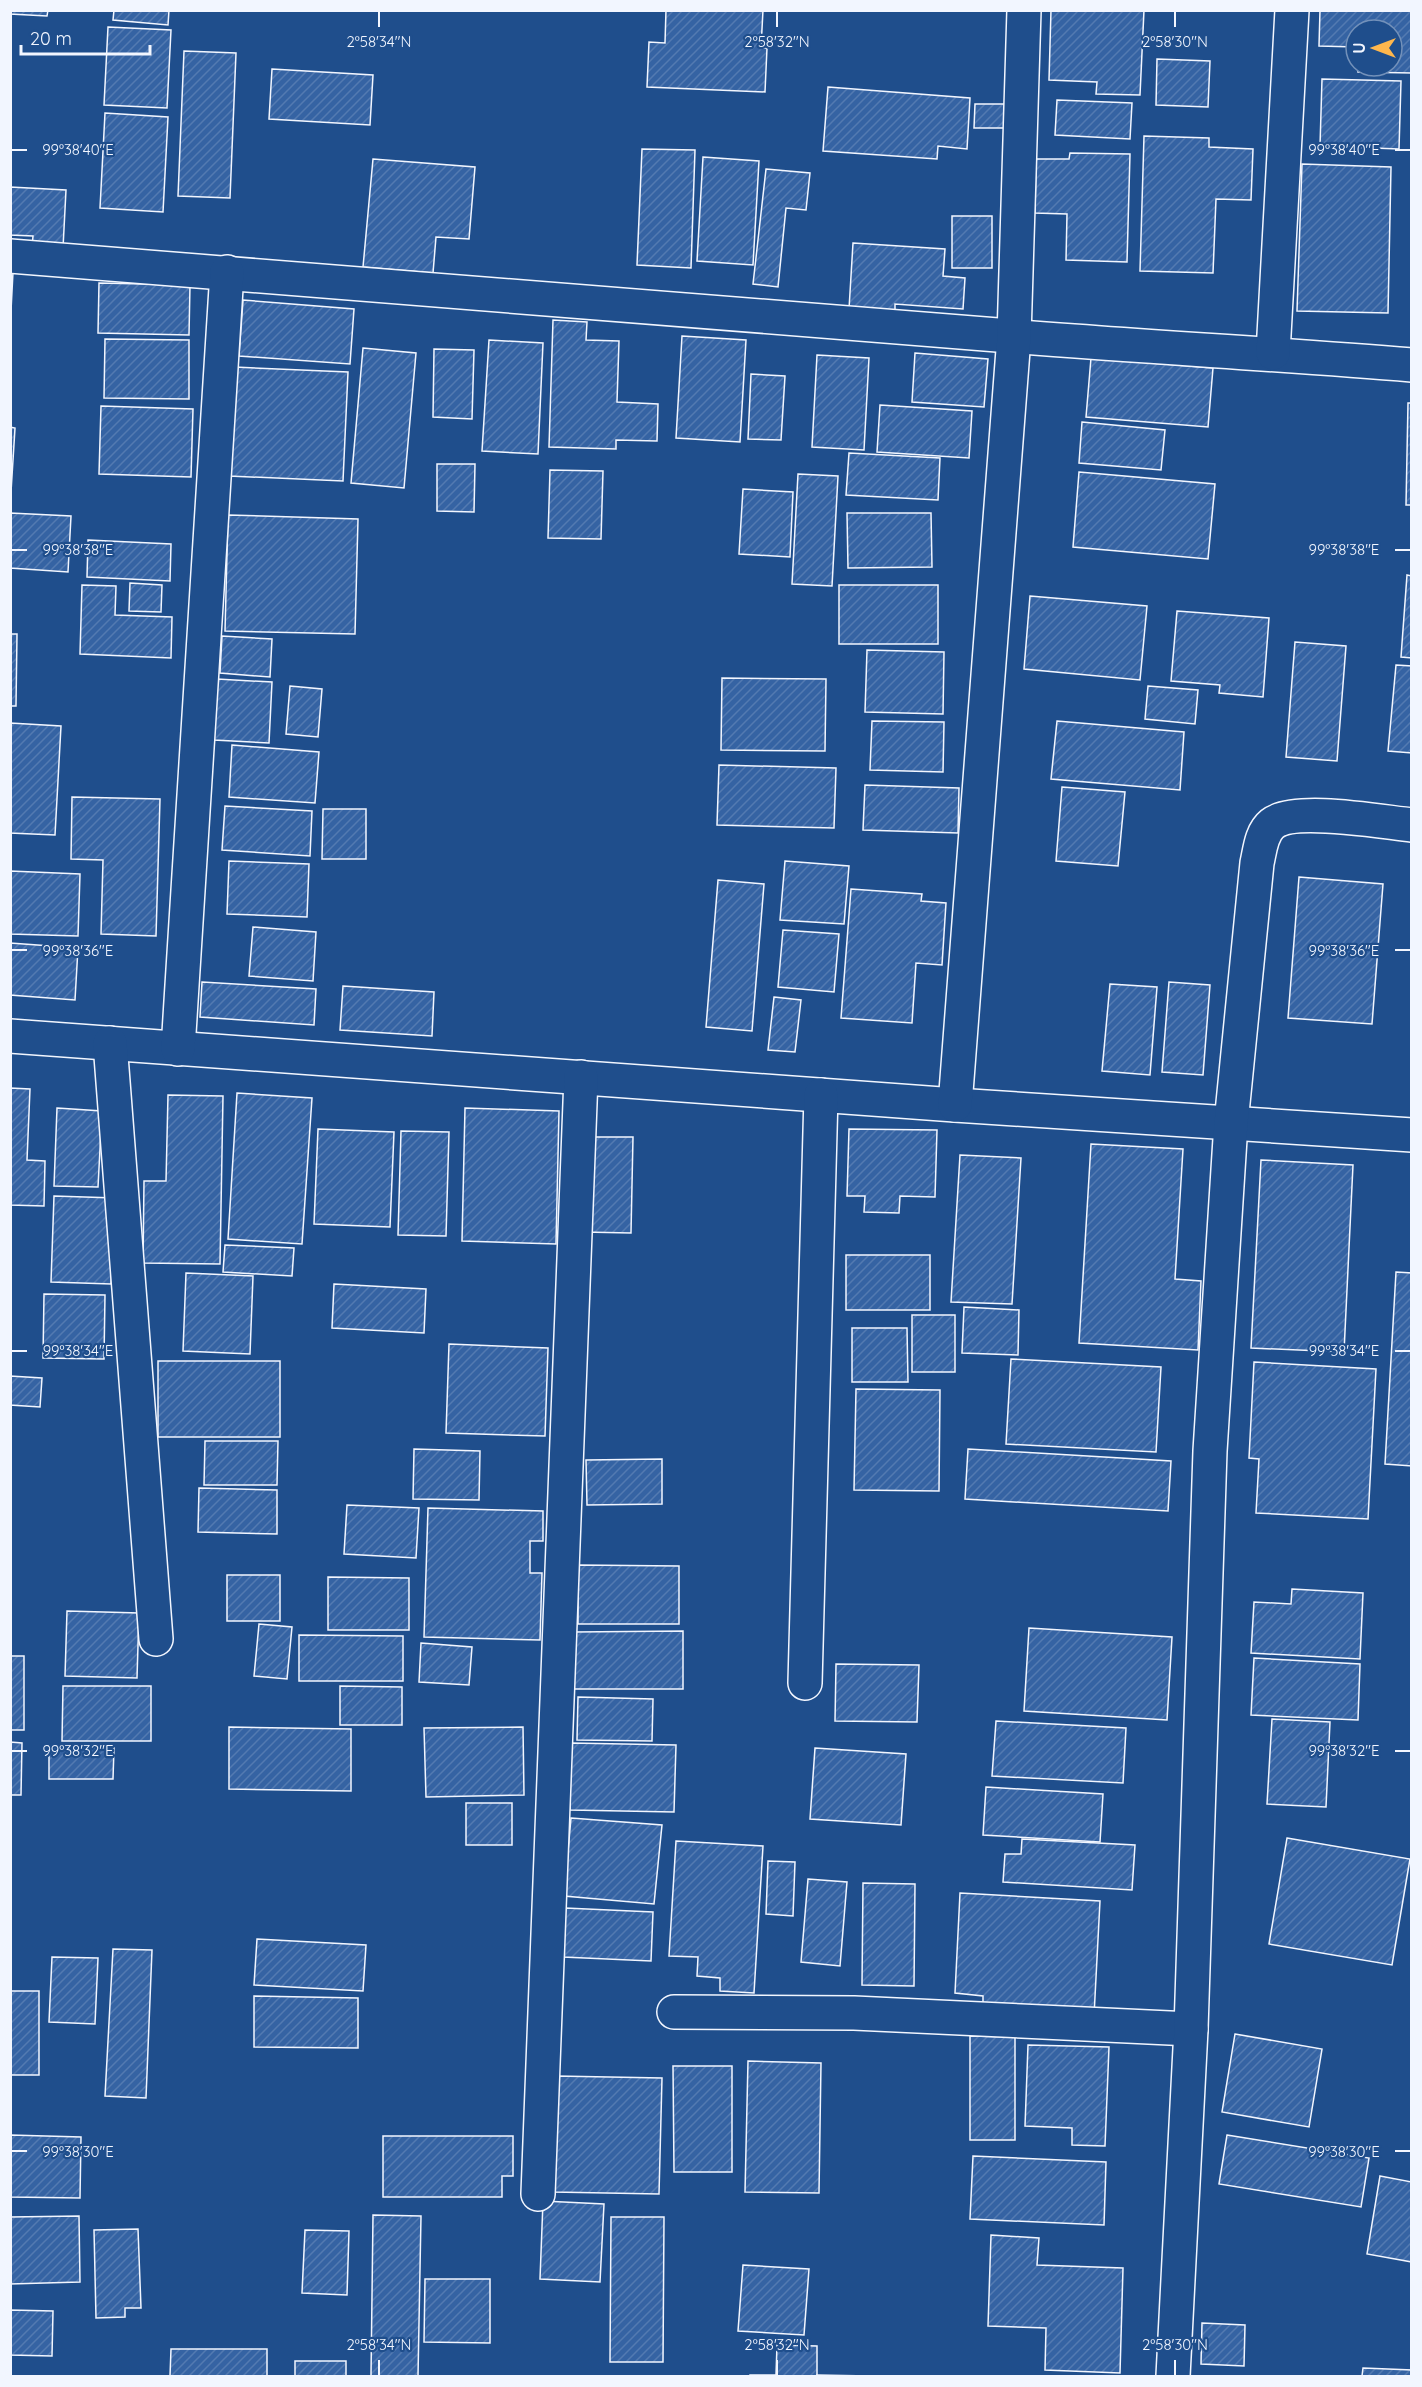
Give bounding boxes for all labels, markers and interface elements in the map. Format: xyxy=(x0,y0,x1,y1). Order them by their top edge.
scale bar xyxy=(21,18,150,56)
north arrow xyxy=(1344,18,1404,78)
text: 20 m xyxy=(30,27,72,50)
text: 2°58'34"N xyxy=(347,32,411,51)
text: 2°58'32"N xyxy=(744,32,810,51)
text: 2°58'30"N xyxy=(1142,32,1208,51)
text: U xyxy=(1349,42,1369,54)
text: 99°38'40"E xyxy=(42,140,114,159)
text: 99°38'40"E xyxy=(1308,140,1380,159)
text: 99°38'38"E xyxy=(43,540,113,559)
text: 99°38'38"E xyxy=(1309,540,1379,559)
text: 99°38'36"E xyxy=(43,941,113,960)
text: 99°38'36"E xyxy=(1309,941,1379,960)
text: 99°38'34"E xyxy=(43,1341,113,1360)
text: 99°38'34"E xyxy=(1309,1341,1379,1360)
text: 99°38'32"E xyxy=(42,1741,114,1760)
text: 99°38'32"E xyxy=(1308,1741,1380,1760)
text: 99°38'30"E xyxy=(42,2142,114,2161)
text: 99°38'30"E xyxy=(1308,2142,1380,2161)
text: 2°58'34"N xyxy=(347,2335,411,2354)
text: 2°58'32"N xyxy=(744,2335,810,2354)
text: 2°58'30"N xyxy=(1142,2335,1208,2354)

